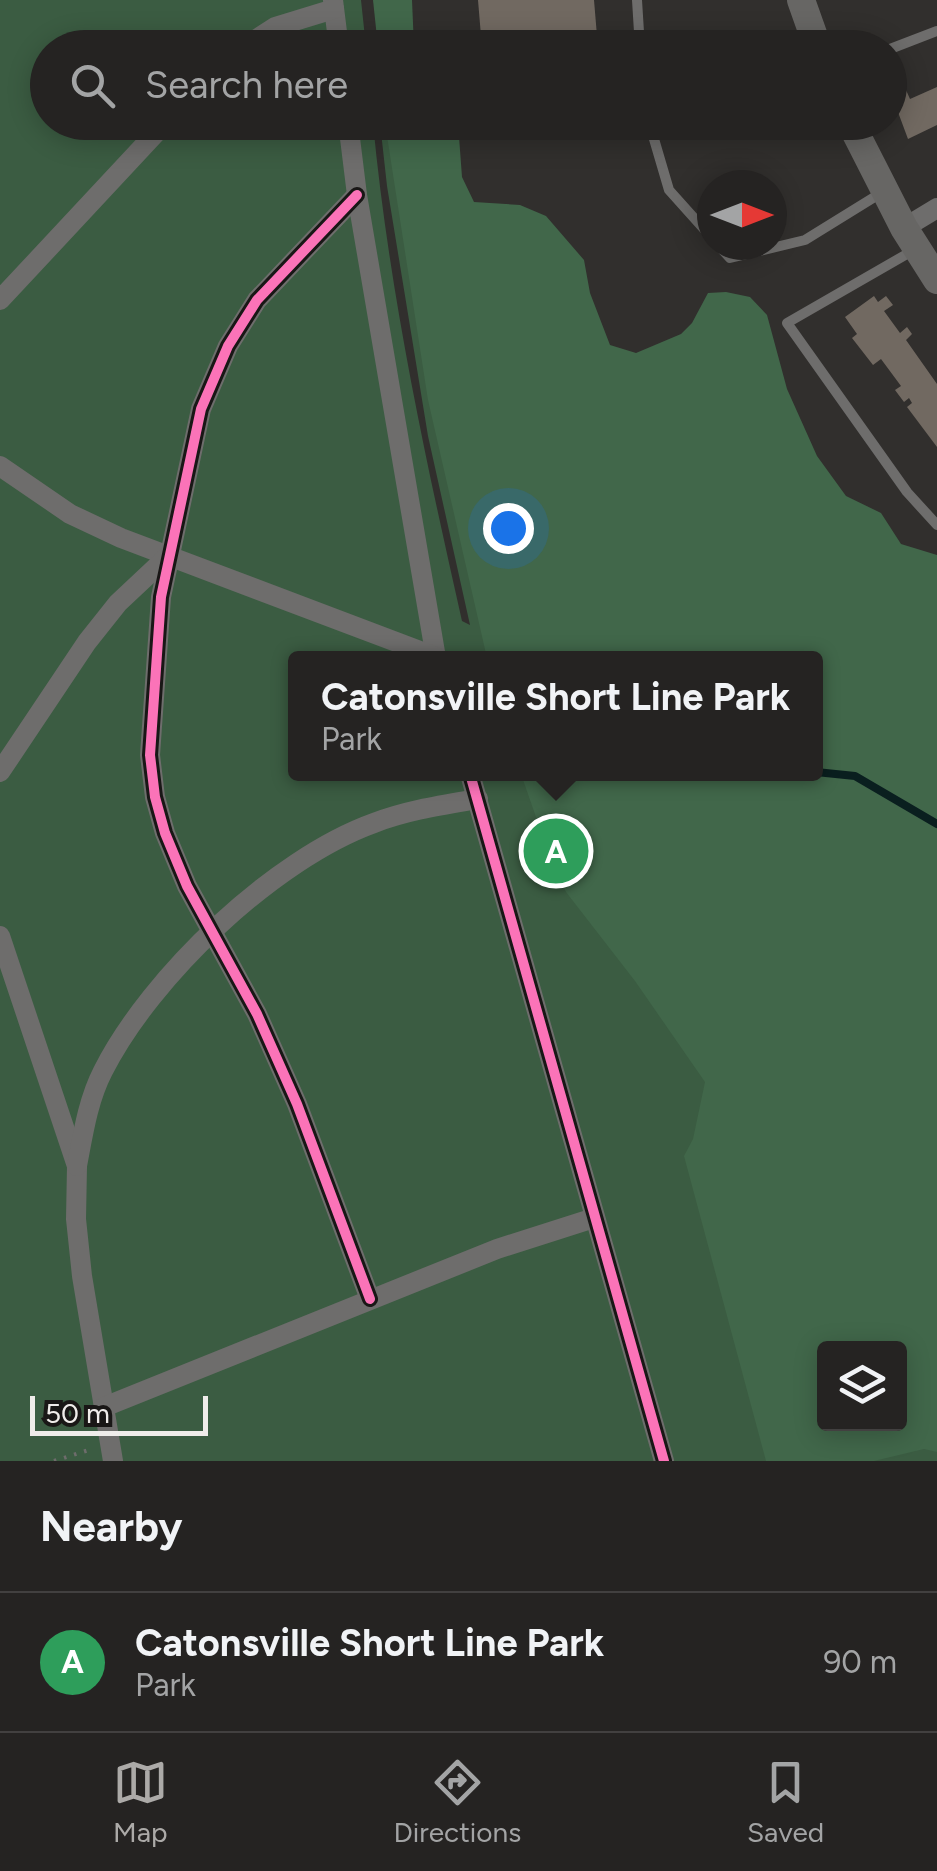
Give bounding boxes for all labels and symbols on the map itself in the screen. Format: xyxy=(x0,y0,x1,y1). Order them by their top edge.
north arrow xyxy=(697,170,787,260)
your location xyxy=(483,503,534,554)
pin: A xyxy=(524,814,588,888)
scale bar xyxy=(30,1391,208,1436)

